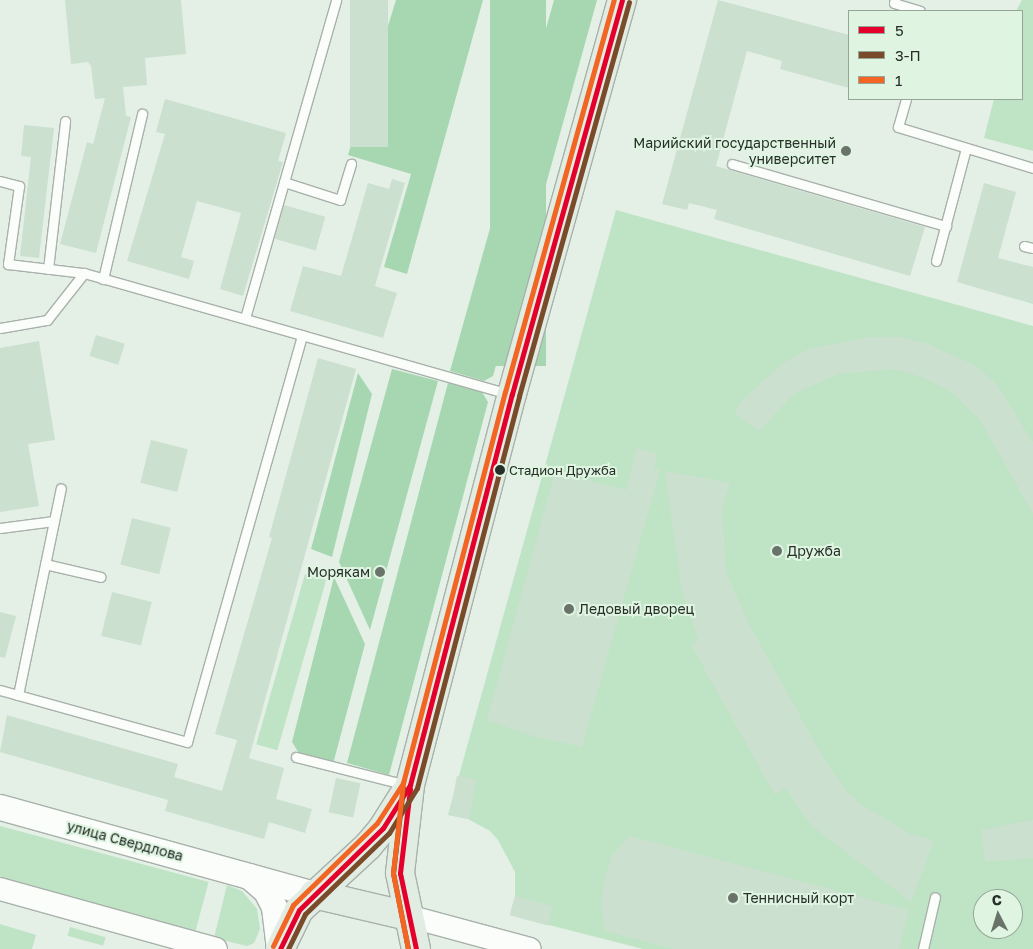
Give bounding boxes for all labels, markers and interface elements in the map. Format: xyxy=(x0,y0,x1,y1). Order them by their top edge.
legend xyxy=(848,10,1023,100)
text: 5 xyxy=(895,21,904,39)
text: 3-П xyxy=(895,46,921,64)
text: 1 xyxy=(895,71,902,89)
place label: Марийский государственный университет xyxy=(633,135,836,168)
marker: Марийский государственный университет xyxy=(840,145,852,157)
place label: Стадион Дружба xyxy=(509,462,616,478)
marker: Стадион Дружба xyxy=(495,465,505,475)
place label: Дружба xyxy=(787,543,841,559)
marker: Дружба xyxy=(771,545,783,557)
place label: Морякам xyxy=(307,564,370,580)
marker: Морякам xyxy=(374,566,386,578)
place label: Ледовый дворец xyxy=(579,601,694,617)
marker: Ледовый дворец xyxy=(563,603,575,615)
street label: улица Свердлова xyxy=(65,817,185,865)
north arrow xyxy=(973,889,1023,939)
place label: Теннисный корт xyxy=(743,890,854,906)
text: С xyxy=(991,891,1002,908)
marker: Теннисный корт xyxy=(727,892,739,904)

